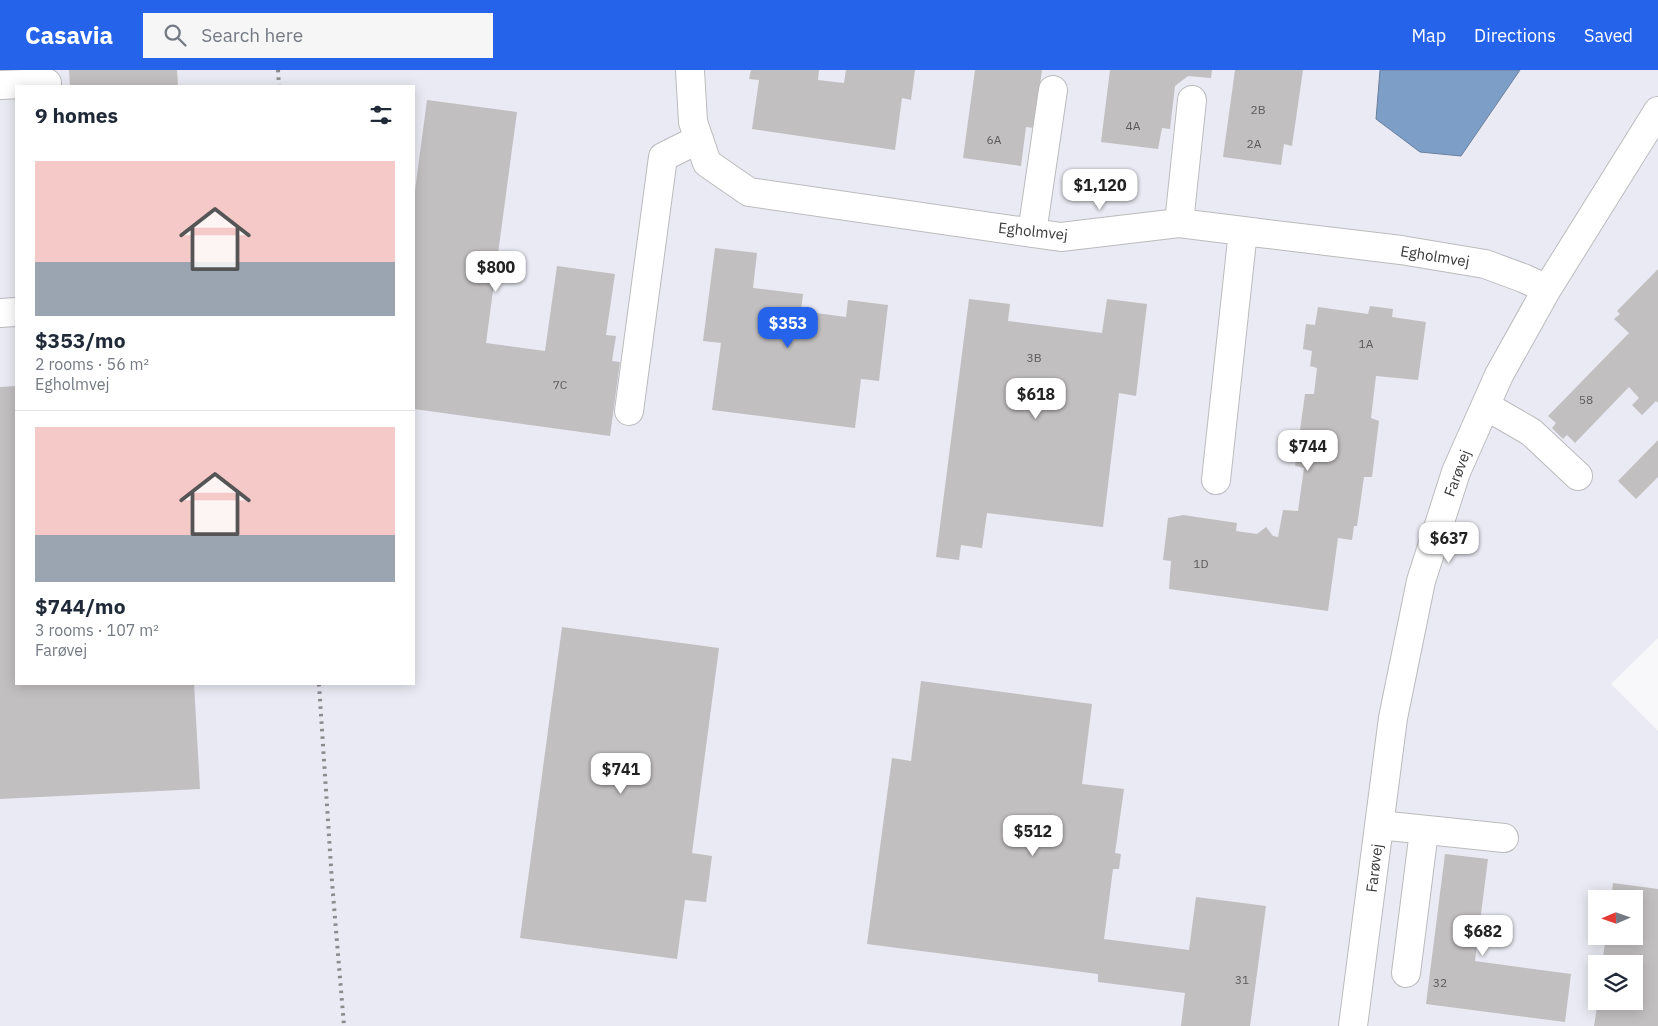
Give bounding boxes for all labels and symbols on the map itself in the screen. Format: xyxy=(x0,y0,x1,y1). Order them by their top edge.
house number: 2B xyxy=(1250,102,1266,117)
house number: 4A xyxy=(1126,118,1141,133)
house number: 6A xyxy=(987,132,1002,147)
house number: 2A xyxy=(1247,136,1262,151)
pin: $1,120 xyxy=(1059,168,1141,211)
street label: Egholmvej xyxy=(997,218,1069,244)
street label: Egholmvej xyxy=(1399,241,1471,271)
pin: $800 xyxy=(466,250,526,293)
pin: $353 xyxy=(758,306,818,349)
house number: 1A xyxy=(1359,336,1374,351)
house number: 3B xyxy=(1026,350,1042,365)
house number: 7C xyxy=(553,377,568,392)
pin: $618 xyxy=(1006,378,1066,420)
house number: 58 xyxy=(1579,392,1593,407)
pin: $744 xyxy=(1278,430,1338,472)
street label: Farøvej xyxy=(1439,447,1475,499)
pin: $637 xyxy=(1419,522,1479,564)
house number: 1D xyxy=(1193,556,1209,571)
pin: $741 xyxy=(591,752,651,795)
pin: $512 xyxy=(1003,814,1063,857)
street label: Farøvej xyxy=(1362,843,1386,893)
north arrow xyxy=(1588,890,1642,945)
pin: $682 xyxy=(1453,914,1513,957)
house number: 31 xyxy=(1235,972,1249,987)
house number: 32 xyxy=(1433,975,1447,990)

